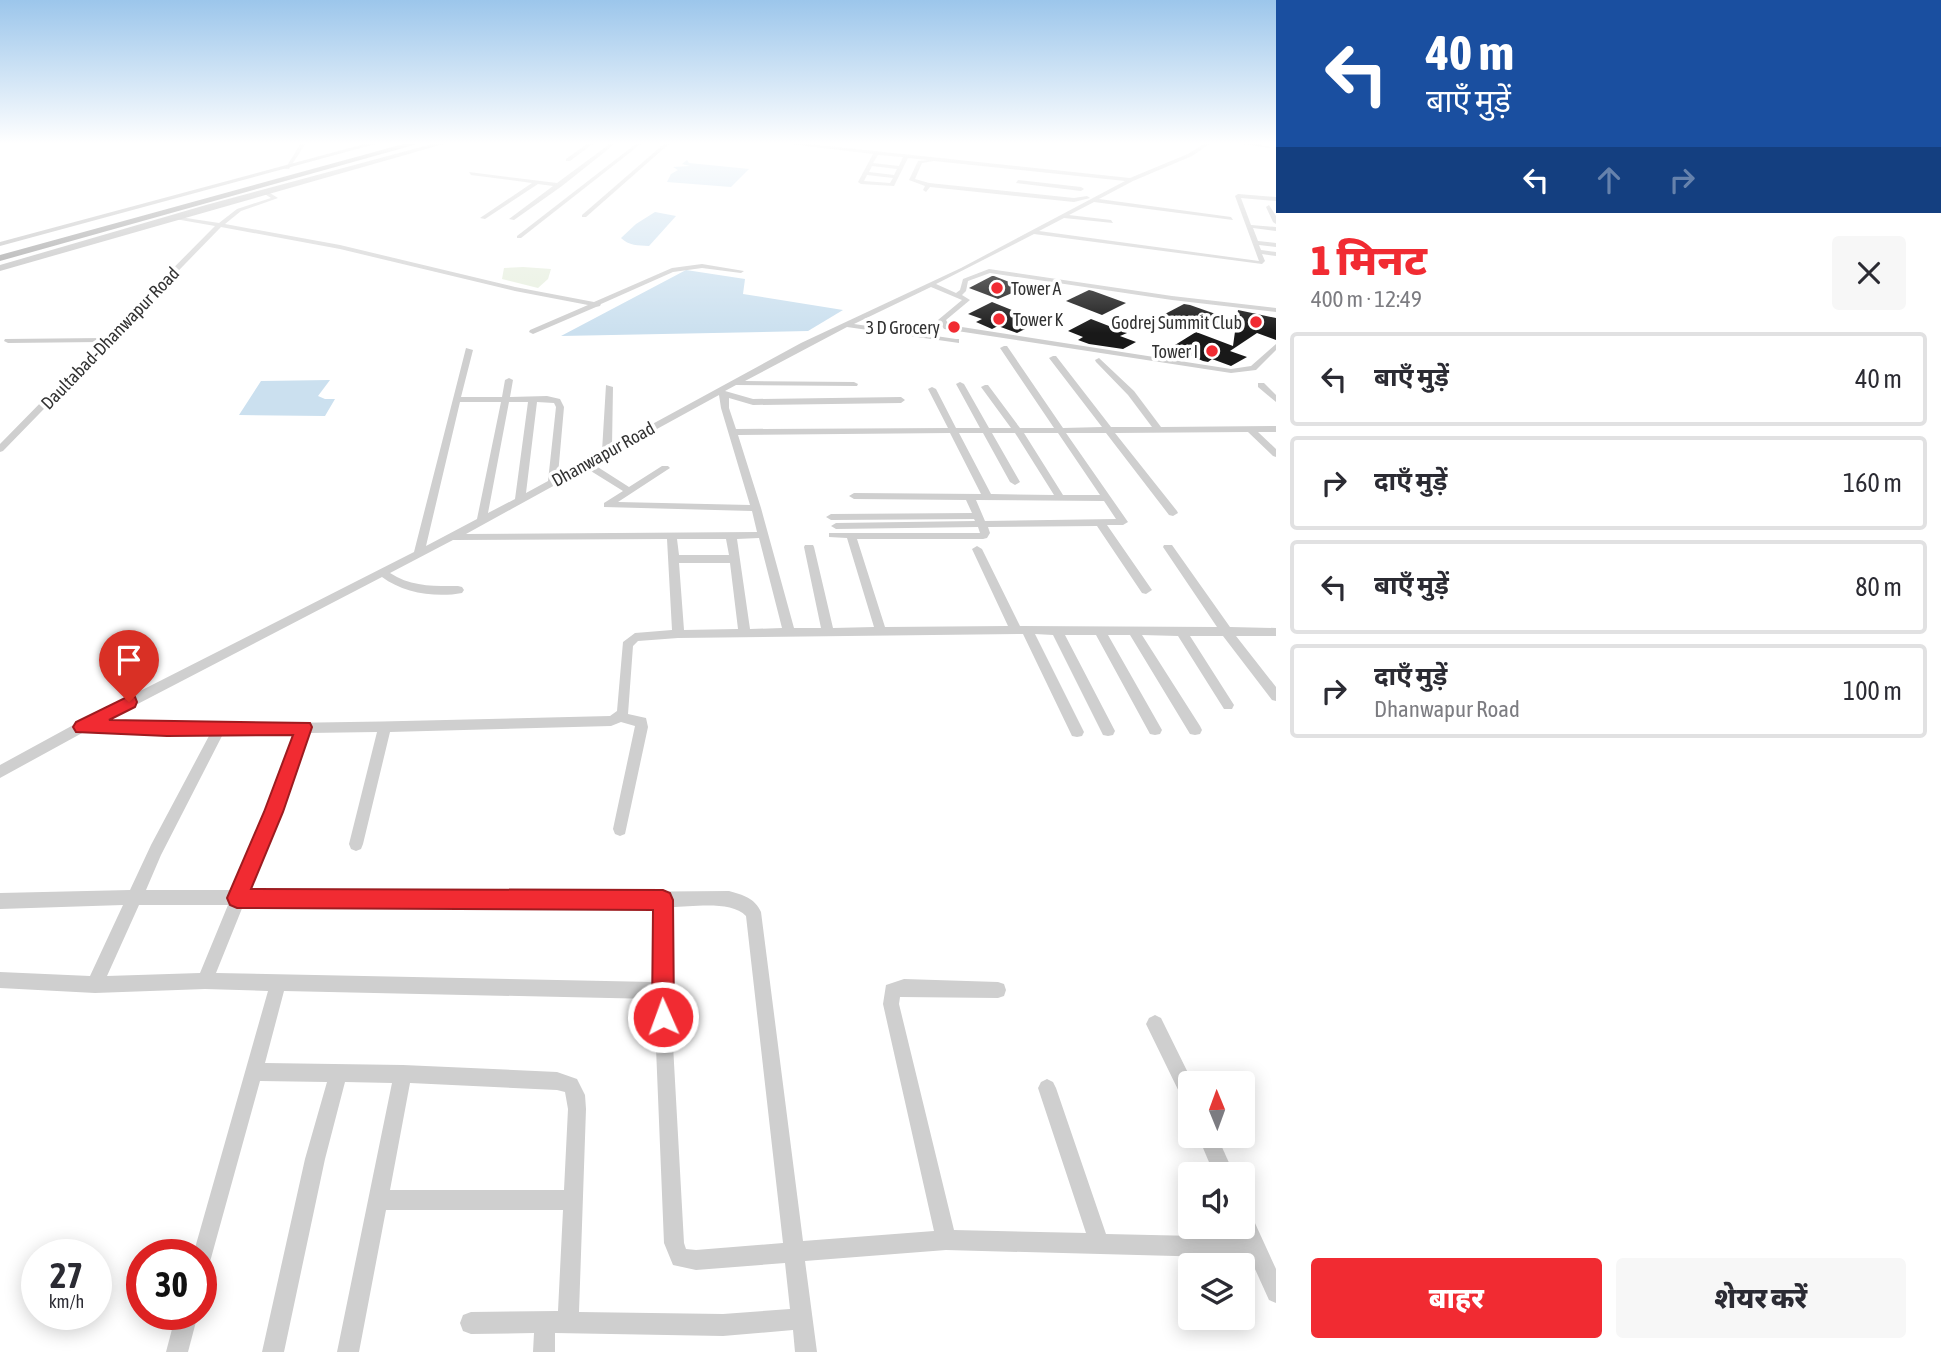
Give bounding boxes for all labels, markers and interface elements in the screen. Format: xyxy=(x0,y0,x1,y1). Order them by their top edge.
text: 40 m xyxy=(1426,24,1514,80)
icon: left xyxy=(1311,28,1402,119)
text: बाएँ मुड़ें xyxy=(1426,82,1511,119)
icon: left xyxy=(1517,161,1555,199)
icon: ahead xyxy=(1590,161,1628,199)
icon: right xyxy=(1663,161,1701,199)
text: 1 मिनट xyxy=(1311,236,1427,284)
button: close xyxy=(1832,236,1906,310)
street label: Daultabad-Dhanwapur Road xyxy=(37,263,183,413)
place label: Tower A xyxy=(1011,278,1062,299)
marker: Tower A xyxy=(989,280,1005,296)
text: 400 m · 12:49 xyxy=(1311,286,1422,312)
place label: Tower K xyxy=(1013,309,1064,330)
marker: Tower K xyxy=(991,311,1007,327)
place label: Godrej Summit Club xyxy=(1111,312,1242,333)
marker: Godrej Summit Club xyxy=(1248,314,1264,330)
place label: 3 D Grocery xyxy=(866,317,940,338)
marker: 3 D Grocery xyxy=(946,319,962,335)
place label: Tower I xyxy=(1152,341,1198,362)
marker: Tower I xyxy=(1204,343,1220,359)
icon: left xyxy=(1315,360,1353,398)
text: बाएँ मुड़ें xyxy=(1374,362,1449,392)
text: 40 m xyxy=(1855,364,1902,394)
street label: Dhanwapur Road xyxy=(548,417,658,491)
icon: right xyxy=(1315,464,1353,502)
text: दाएँ मुड़ें xyxy=(1374,466,1447,496)
text: 160 m xyxy=(1843,468,1902,498)
icon: left xyxy=(1315,568,1353,606)
text: बाएँ मुड़ें xyxy=(1374,570,1449,600)
text: 80 m xyxy=(1855,572,1902,602)
pin xyxy=(99,630,159,702)
icon: arrive xyxy=(110,641,148,679)
text: दाएँ मुड़ें xyxy=(1374,661,1447,691)
icon: right xyxy=(1315,672,1353,710)
text: 100 m xyxy=(1843,676,1902,706)
text: Dhanwapur Road xyxy=(1374,696,1520,722)
position arrow xyxy=(626,980,700,1054)
north arrow xyxy=(1178,1071,1255,1148)
map controls xyxy=(1178,1071,1255,1330)
button: sound xyxy=(1178,1162,1255,1239)
speed limit sign: 30 xyxy=(126,1239,217,1330)
button: layers xyxy=(1178,1253,1255,1330)
text: 27 xyxy=(50,1255,83,1295)
button: बाहर xyxy=(1311,1258,1602,1338)
button: शेयर करें xyxy=(1616,1258,1906,1338)
text: km/h xyxy=(49,1291,84,1312)

